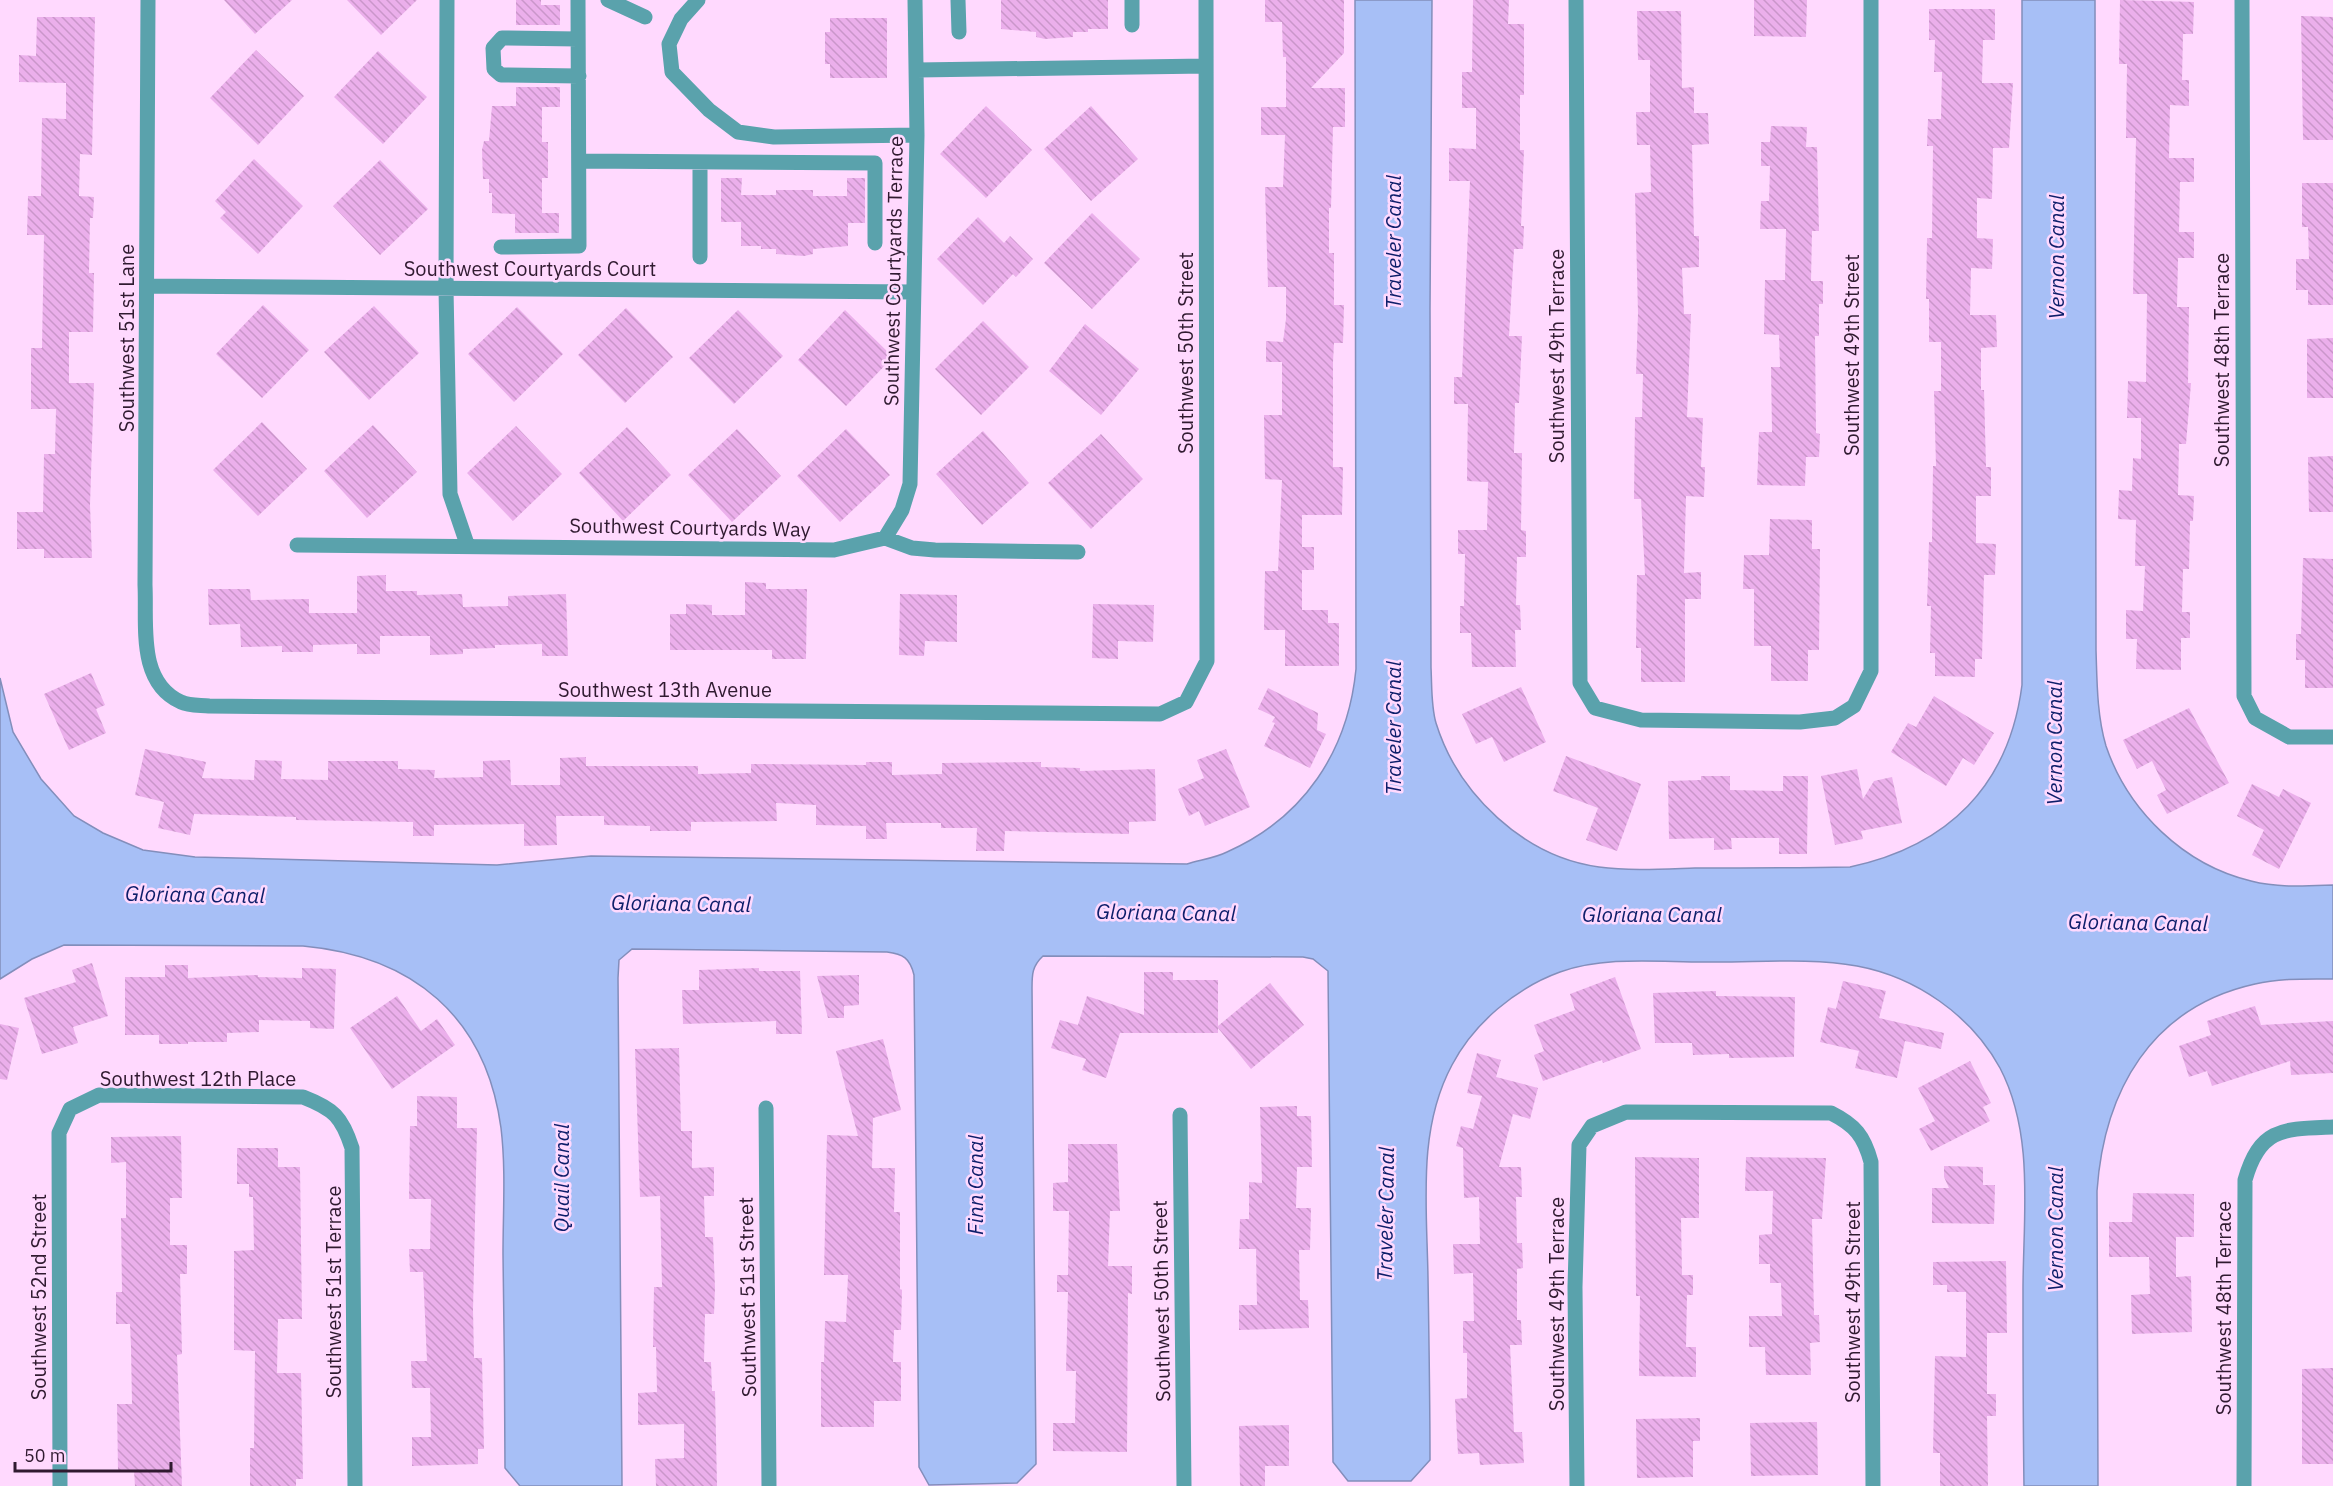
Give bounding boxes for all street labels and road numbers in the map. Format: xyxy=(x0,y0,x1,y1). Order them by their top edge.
street label: Southwest Courtyards Terrace xyxy=(877,136,909,406)
street label: Southwest 51st Lane xyxy=(113,244,140,432)
street label: Southwest 49th Terrace xyxy=(1543,249,1570,463)
street label: Southwest 50th Street xyxy=(1172,252,1199,454)
street label: Southwest 48th Terrace xyxy=(2208,253,2235,467)
street label: Southwest 49th Street xyxy=(1838,254,1865,456)
street label: Southwest Courtyards Court xyxy=(404,255,656,282)
street label: Southwest Courtyards Way xyxy=(569,511,811,543)
street label: Southwest 13th Avenue xyxy=(558,676,772,703)
street label: Southwest 12th Place xyxy=(100,1065,296,1092)
street label: Southwest 51st Terrace xyxy=(320,1186,347,1398)
street label: Southwest 52nd Street xyxy=(25,1194,52,1400)
street label: Southwest 51st Street xyxy=(732,1197,762,1397)
street label: Southwest 49th Terrace xyxy=(1543,1197,1570,1411)
street label: Southwest 50th Street xyxy=(1146,1200,1176,1402)
street label: Southwest 49th Street xyxy=(1839,1201,1866,1403)
street label: Southwest 48th Terrace xyxy=(2210,1201,2237,1415)

